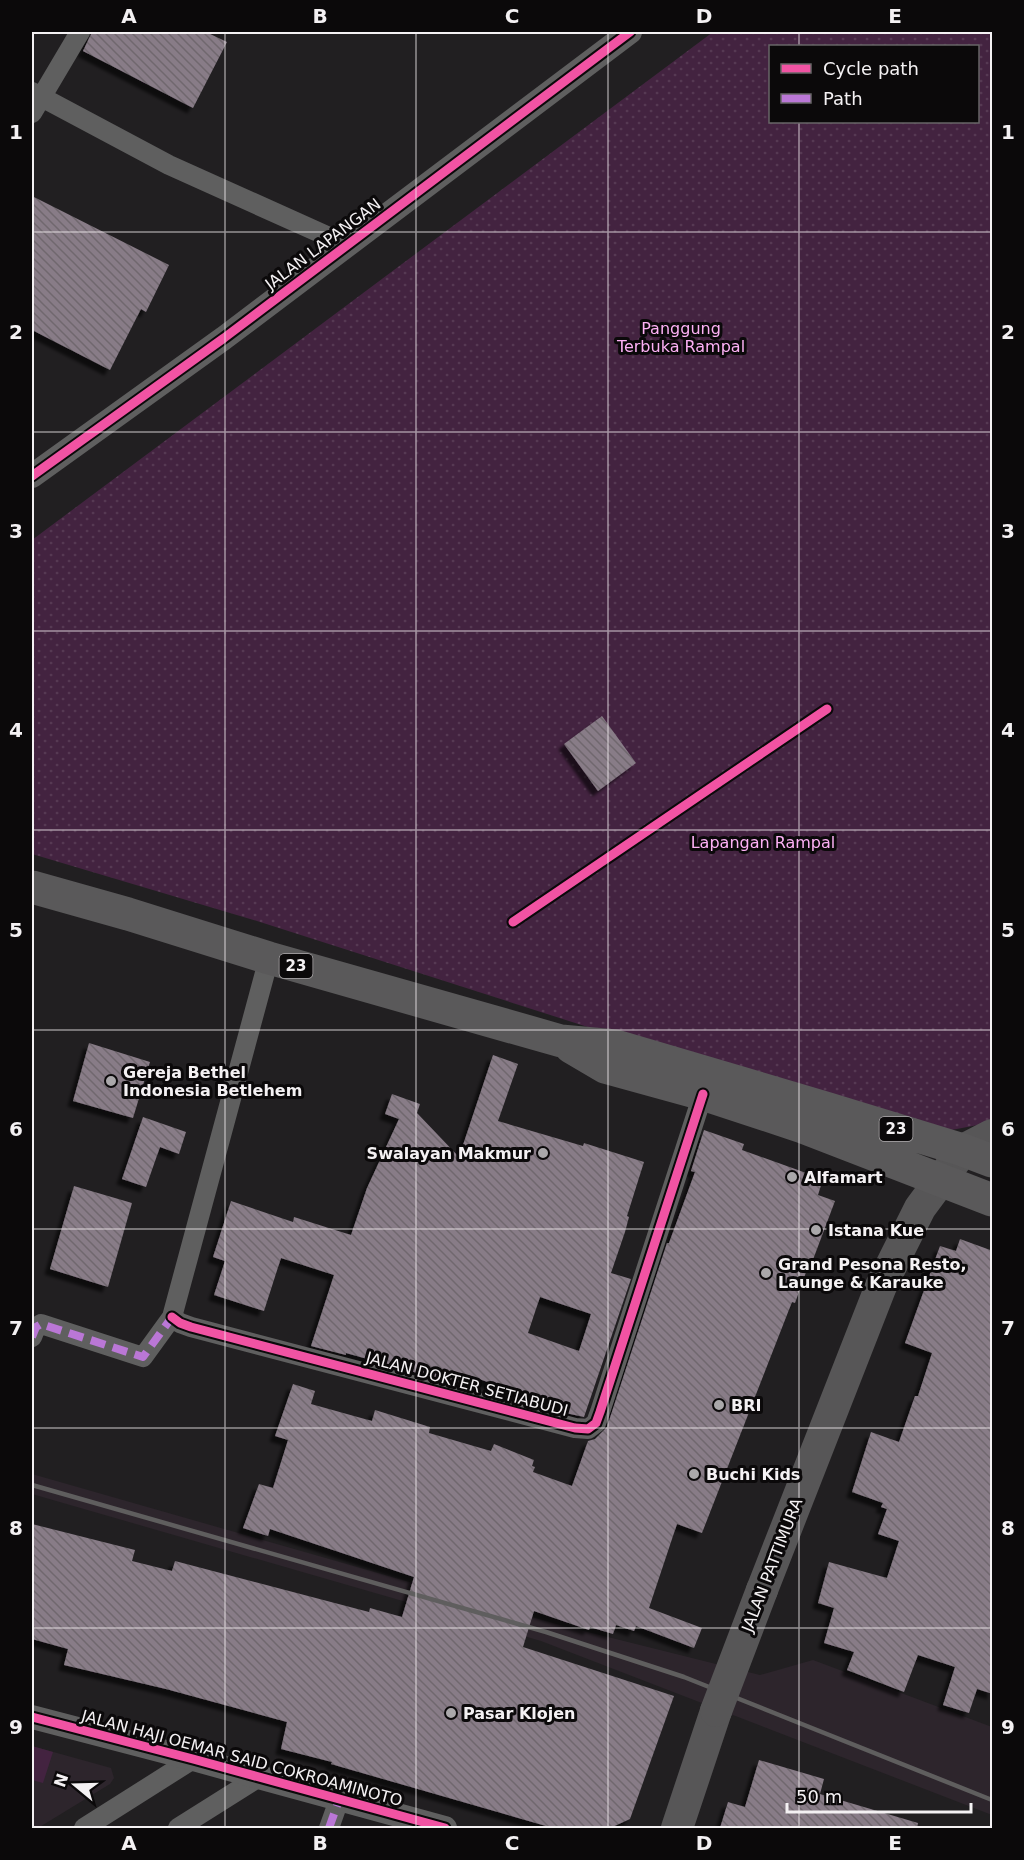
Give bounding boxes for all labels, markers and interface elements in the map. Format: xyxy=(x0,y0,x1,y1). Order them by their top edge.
text: A xyxy=(121,4,137,28)
text: B xyxy=(312,4,328,28)
text: C xyxy=(505,4,519,28)
text: D xyxy=(696,4,712,28)
text: E xyxy=(888,4,902,28)
legend xyxy=(769,45,979,123)
text: Cycle path xyxy=(823,58,919,79)
text: Path xyxy=(823,88,863,109)
text: 1 xyxy=(9,120,23,144)
text: 1 xyxy=(1001,120,1015,144)
street label: JALAN LAPANGAN xyxy=(261,194,385,294)
park label: Panggung Terbuka Rampal xyxy=(616,319,745,356)
text: 2 xyxy=(9,320,23,344)
text: 2 xyxy=(1001,320,1015,344)
text: 3 xyxy=(9,519,23,543)
text: 3 xyxy=(1001,519,1015,543)
text: 4 xyxy=(9,718,23,742)
text: 4 xyxy=(1001,718,1015,742)
park label: Lapangan Rampal xyxy=(691,833,835,852)
text: 5 xyxy=(9,918,23,942)
text: 5 xyxy=(1001,918,1015,942)
road number: 23 xyxy=(280,954,312,978)
place label: Gereja Bethel Indonesia Betlehem xyxy=(123,1063,302,1100)
marker: Gereja Bethel Indonesia Betlehem xyxy=(104,1074,118,1088)
text: 6 xyxy=(9,1117,23,1141)
road number: 23 xyxy=(880,1117,912,1141)
text: 6 xyxy=(1001,1117,1015,1141)
place label: Swalayan Makmur xyxy=(367,1144,531,1163)
marker: Swalayan Makmur xyxy=(536,1146,550,1160)
place label: Alfamart xyxy=(804,1168,883,1187)
marker: Alfamart xyxy=(785,1170,799,1184)
place label: Istana Kue xyxy=(828,1221,924,1240)
marker: Istana Kue xyxy=(809,1223,823,1237)
place label: Grand Pesona Resto, Launge & Karauke xyxy=(778,1255,967,1292)
marker: Grand Pesona Resto, Launge & Karauke xyxy=(759,1266,773,1280)
text: 7 xyxy=(9,1316,23,1340)
text: 7 xyxy=(1001,1316,1015,1340)
street label: JALAN DOKTER SETIABUDI xyxy=(363,1348,570,1420)
place label: BRI xyxy=(731,1396,761,1415)
marker: BRI xyxy=(712,1398,726,1412)
place label: Buchi Kids xyxy=(706,1465,800,1484)
marker: Buchi Kids xyxy=(687,1467,701,1481)
street label: JALAN PATTIMURA xyxy=(737,1495,806,1636)
text: 8 xyxy=(9,1516,23,1540)
text: 8 xyxy=(1001,1516,1015,1540)
place label: Pasar Klojen xyxy=(463,1704,575,1723)
street label: JALAN HAJI OEMAR SAID COKROAMINOTO xyxy=(79,1706,405,1810)
marker: Pasar Klojen xyxy=(444,1706,458,1720)
text: 9 xyxy=(9,1715,23,1739)
text: 9 xyxy=(1001,1715,1015,1739)
north arrow xyxy=(45,1755,105,1815)
text: N xyxy=(50,1771,72,1790)
scale bar xyxy=(787,1776,972,1814)
text: 50 m xyxy=(796,1786,842,1807)
text: A xyxy=(121,1831,137,1855)
text: B xyxy=(312,1831,328,1855)
text: C xyxy=(505,1831,519,1855)
text: D xyxy=(696,1831,712,1855)
text: E xyxy=(888,1831,902,1855)

